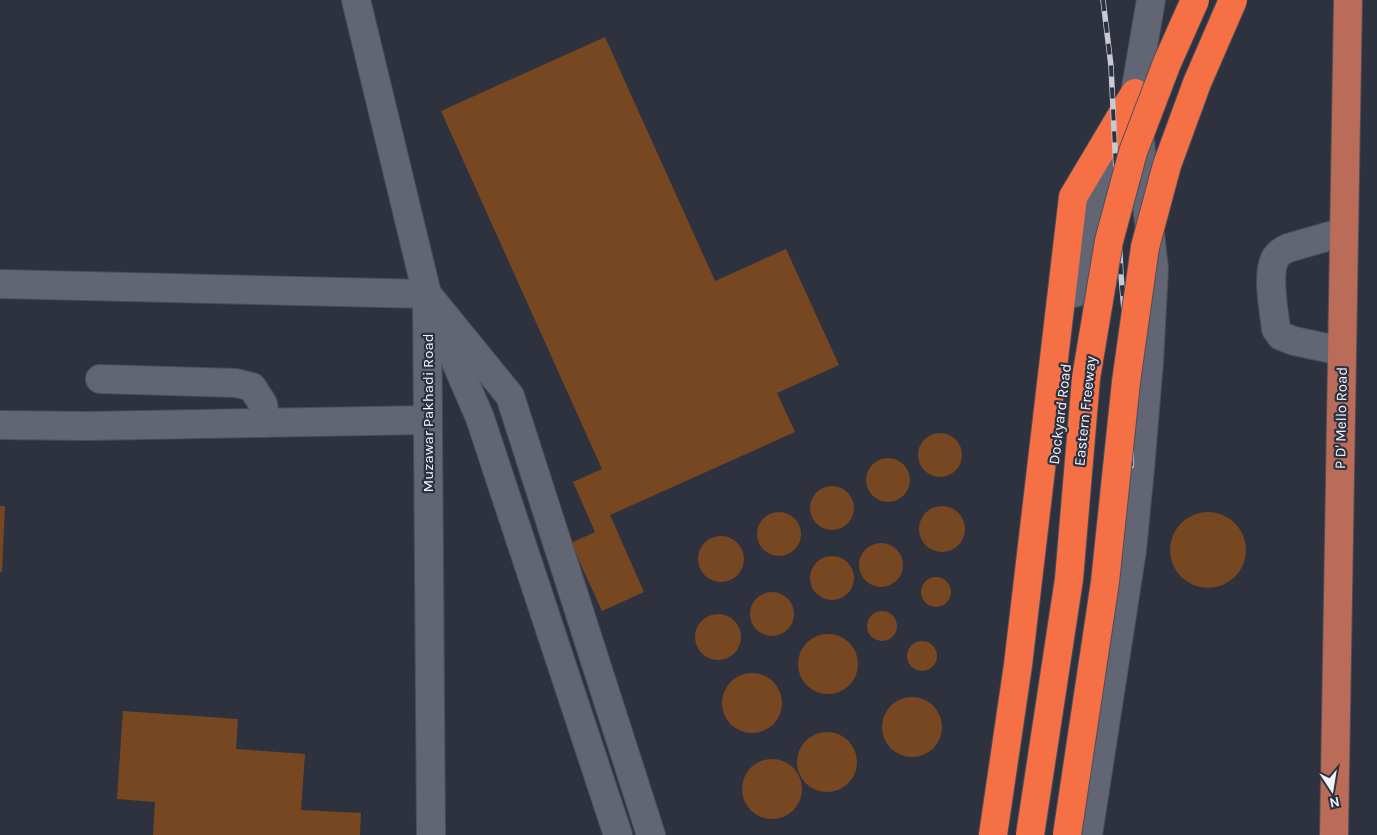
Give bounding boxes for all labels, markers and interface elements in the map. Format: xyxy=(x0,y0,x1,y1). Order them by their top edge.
street label: Muzawar Pakhadi Road xyxy=(419,333,437,493)
street label: Eastern Freeway xyxy=(1070,355,1100,467)
street label: Dockyard Road xyxy=(1045,362,1075,466)
street label: P D' Mello Road xyxy=(1331,367,1351,469)
north arrow xyxy=(1307,765,1357,815)
text: N xyxy=(1328,793,1341,812)

